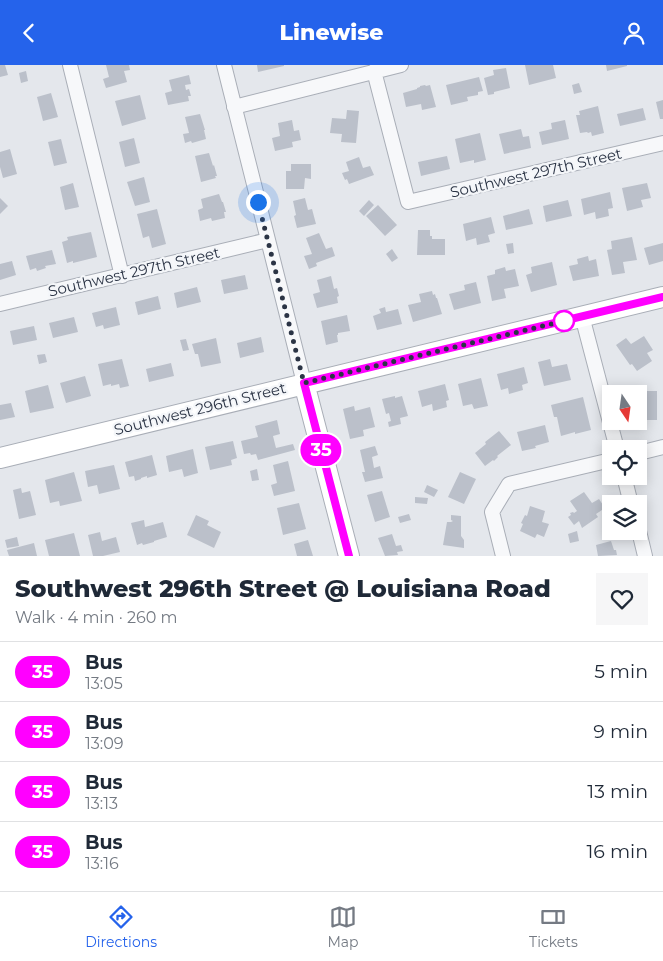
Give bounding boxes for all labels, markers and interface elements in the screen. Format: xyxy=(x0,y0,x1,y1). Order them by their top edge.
icon: back xyxy=(15,19,43,47)
text: Linewise xyxy=(280,19,383,46)
icon: person xyxy=(620,19,648,47)
street label: Southwest 297th Street xyxy=(448,143,624,202)
your location xyxy=(246,190,271,215)
street label: Southwest 297th Street xyxy=(46,242,222,301)
unlabelled marker xyxy=(553,310,575,332)
street label: Southwest 296th Street xyxy=(112,378,288,439)
north arrow xyxy=(602,385,648,430)
map controls xyxy=(602,385,647,540)
line badge: 35 xyxy=(298,434,344,466)
text: 35 xyxy=(310,439,332,461)
button: locate xyxy=(602,440,647,485)
button: layers xyxy=(602,495,647,540)
button: heart xyxy=(596,573,648,625)
text: Southwest 296th Street @ Louisiana Road xyxy=(15,574,551,603)
text: Walk · 4 min · 260 m xyxy=(15,608,177,627)
text: Bus xyxy=(85,651,123,674)
text: 5 min xyxy=(594,660,648,683)
text: 35 xyxy=(32,661,53,683)
text: 13:05 xyxy=(85,674,123,693)
text: Bus xyxy=(85,711,123,734)
text: 9 min xyxy=(593,720,648,743)
text: 35 xyxy=(32,721,53,743)
text: 13:09 xyxy=(85,734,124,753)
text: Bus xyxy=(85,771,123,794)
text: 13 min xyxy=(587,780,648,803)
text: 35 xyxy=(32,781,53,803)
text: 13:13 xyxy=(85,794,118,813)
text: Bus xyxy=(85,831,123,854)
text: 16 min xyxy=(586,840,648,863)
text: 35 xyxy=(32,841,53,863)
text: 13:16 xyxy=(85,854,119,873)
tab: Directions xyxy=(85,903,157,951)
tab: Map xyxy=(327,903,359,951)
tab: Tickets xyxy=(529,903,578,951)

